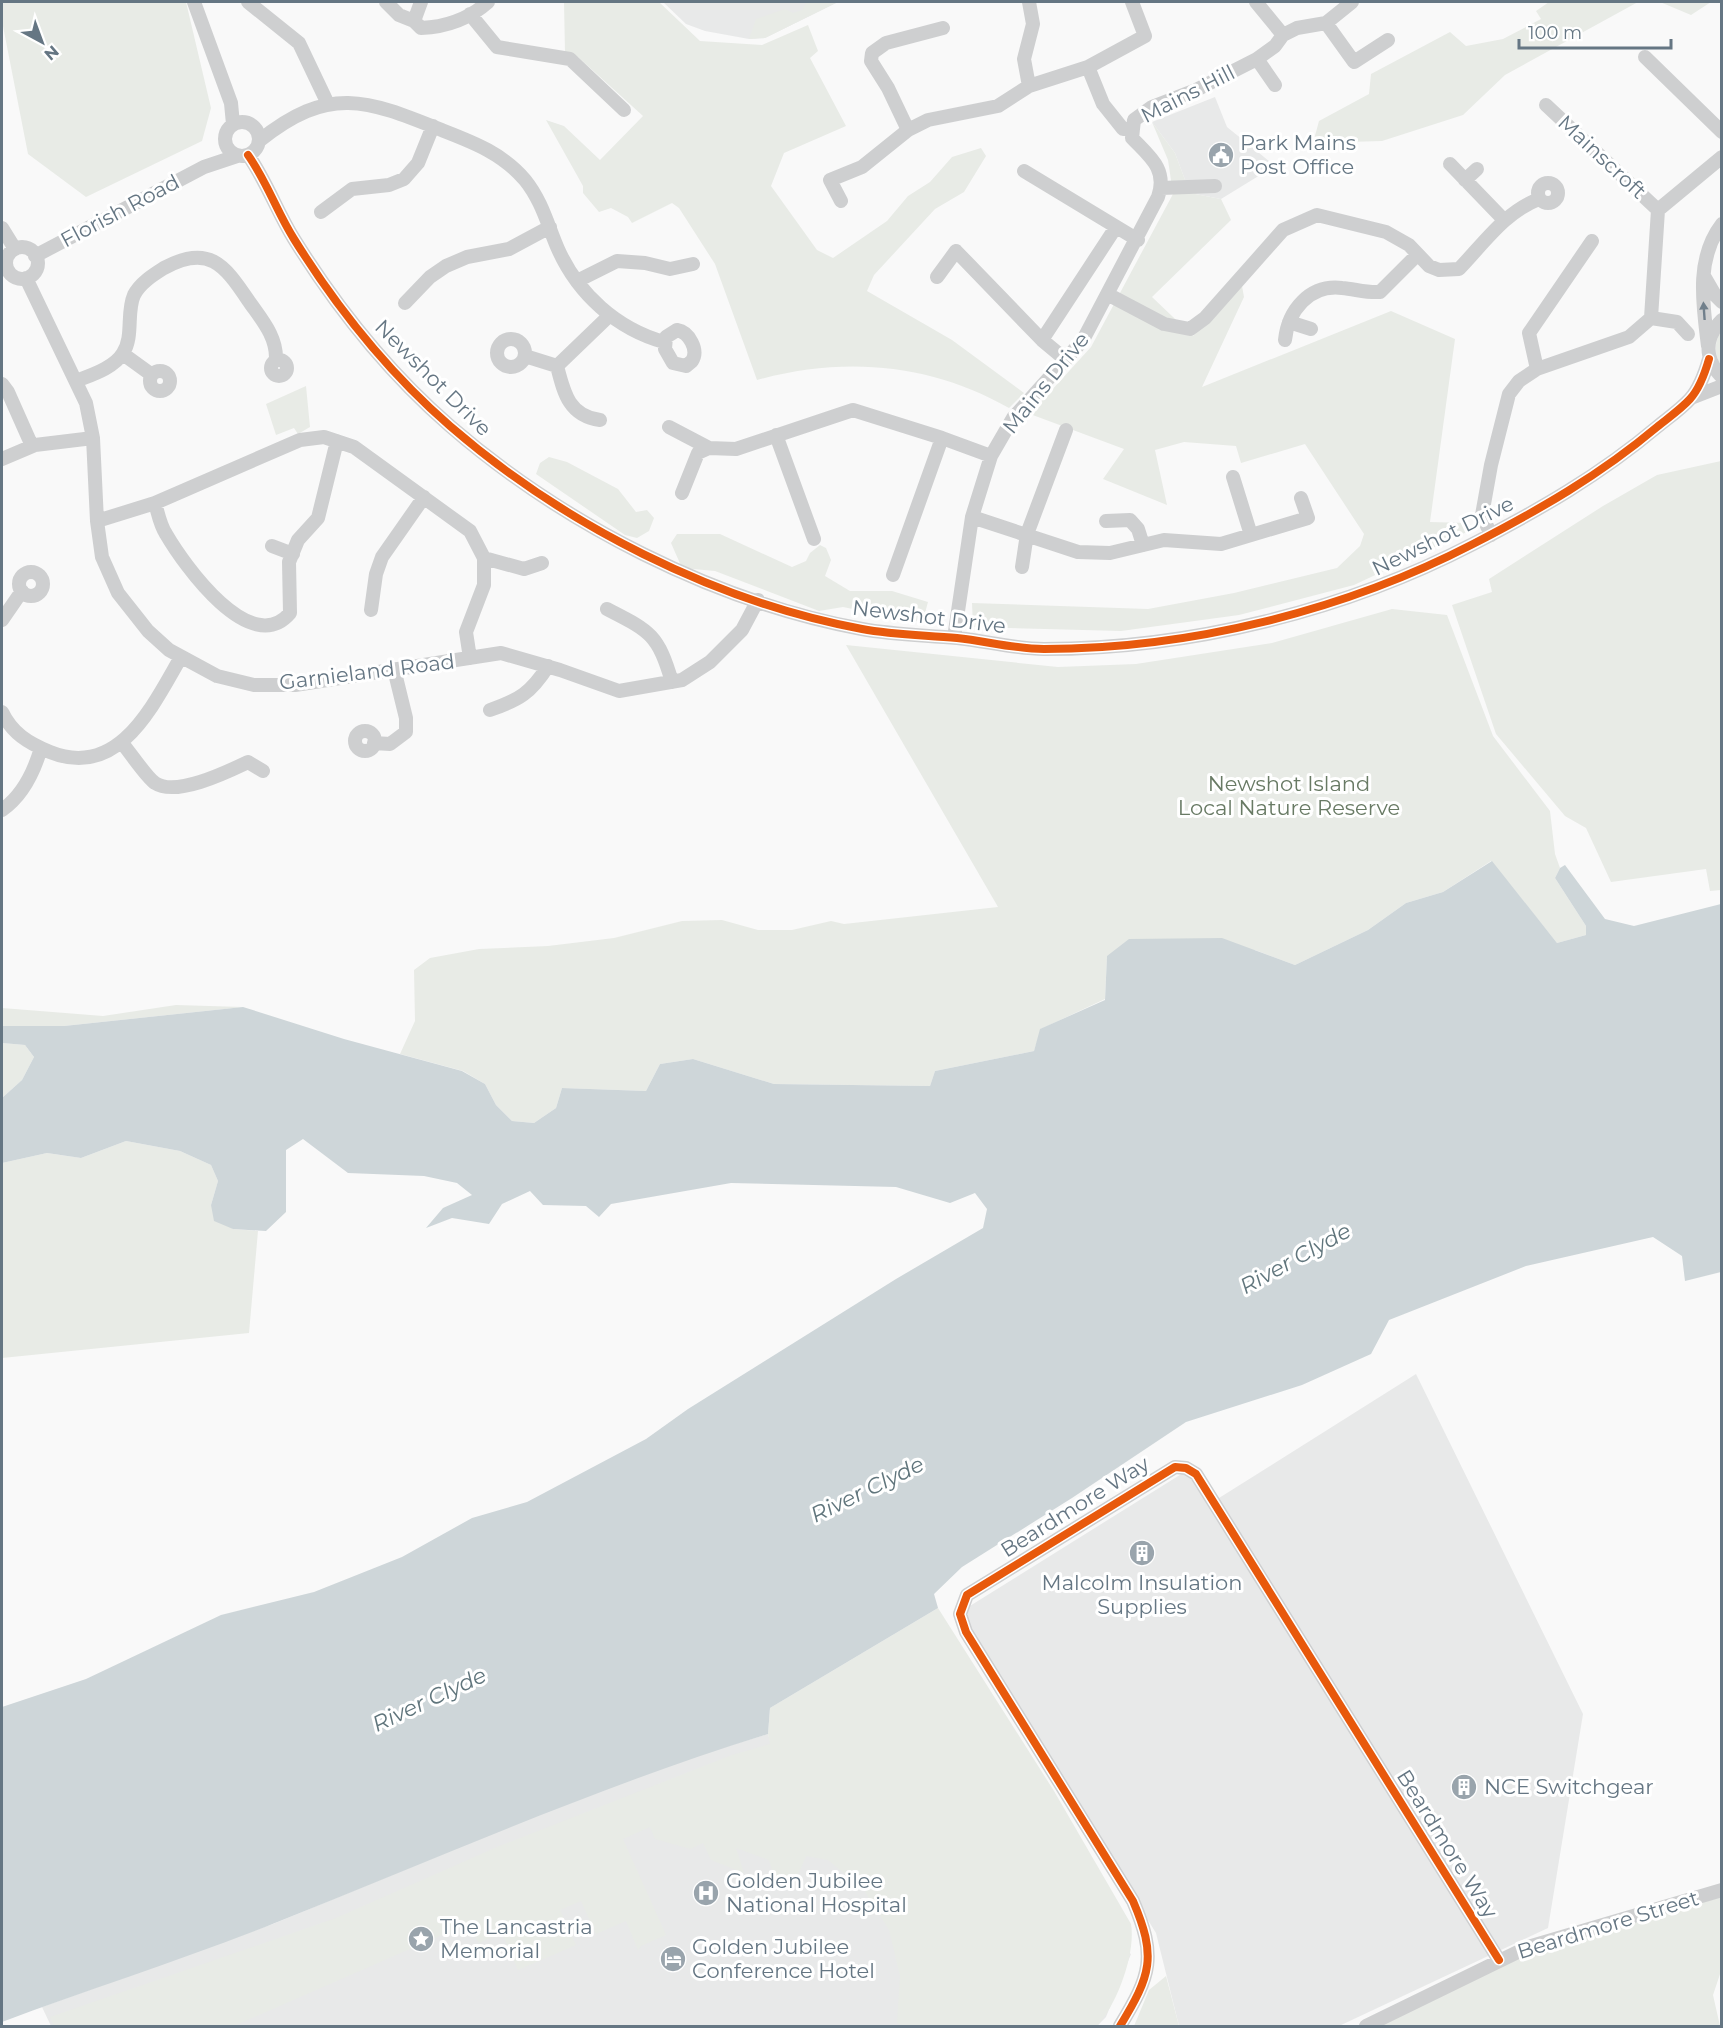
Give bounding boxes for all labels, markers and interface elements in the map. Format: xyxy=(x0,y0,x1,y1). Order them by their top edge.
north arrow xyxy=(12,12,72,72)
scale bar xyxy=(1519,12,1670,50)
text: 100 m xyxy=(1528,22,1582,44)
text: N xyxy=(40,42,63,64)
street label: Mains Hill xyxy=(1137,59,1239,128)
street label: Mainscroft xyxy=(1553,110,1652,204)
place label: Park Mains Post Office xyxy=(1240,130,1356,179)
public building icon: Park Mains Post Office xyxy=(1206,140,1236,170)
street label: Florish Road xyxy=(56,169,183,252)
one-way arrow xyxy=(1699,301,1709,320)
street label: Newshot Drive xyxy=(370,314,497,441)
street label: Mains Drive xyxy=(997,327,1094,438)
street label: Newshot Drive xyxy=(1368,490,1518,581)
street label: Newshot Drive xyxy=(851,595,1007,638)
street label: Garnieland Road xyxy=(278,648,456,695)
park label: Newshot Island Local Nature Reserve xyxy=(1178,771,1400,820)
water label: River Clyde xyxy=(1235,1217,1355,1300)
water label: River Clyde xyxy=(806,1450,928,1528)
street label: Beardmore Way xyxy=(996,1451,1154,1562)
building icon: Malcolm Insulation Supplies xyxy=(1127,1538,1157,1568)
place label: Malcolm Insulation Supplies xyxy=(1042,1570,1242,1619)
water label: River Clyde xyxy=(368,1661,491,1738)
street label: Beardmore Way xyxy=(1392,1765,1503,1923)
building icon: NCE Switchgear xyxy=(1449,1772,1479,1802)
place label: NCE Switchgear xyxy=(1484,1774,1654,1799)
place label: Golden Jubilee National Hospital xyxy=(726,1868,907,1917)
hospital icon: Golden Jubilee National Hospital xyxy=(691,1878,721,1908)
street label: Beardmore Street xyxy=(1514,1885,1702,1964)
place label: The Lancastria Memorial xyxy=(440,1914,593,1963)
place icon: The Lancastria Memorial xyxy=(406,1924,436,1954)
place label: Golden Jubilee Conference Hotel xyxy=(692,1934,875,1983)
hotel icon: Golden Jubilee Conference Hotel xyxy=(658,1944,688,1974)

